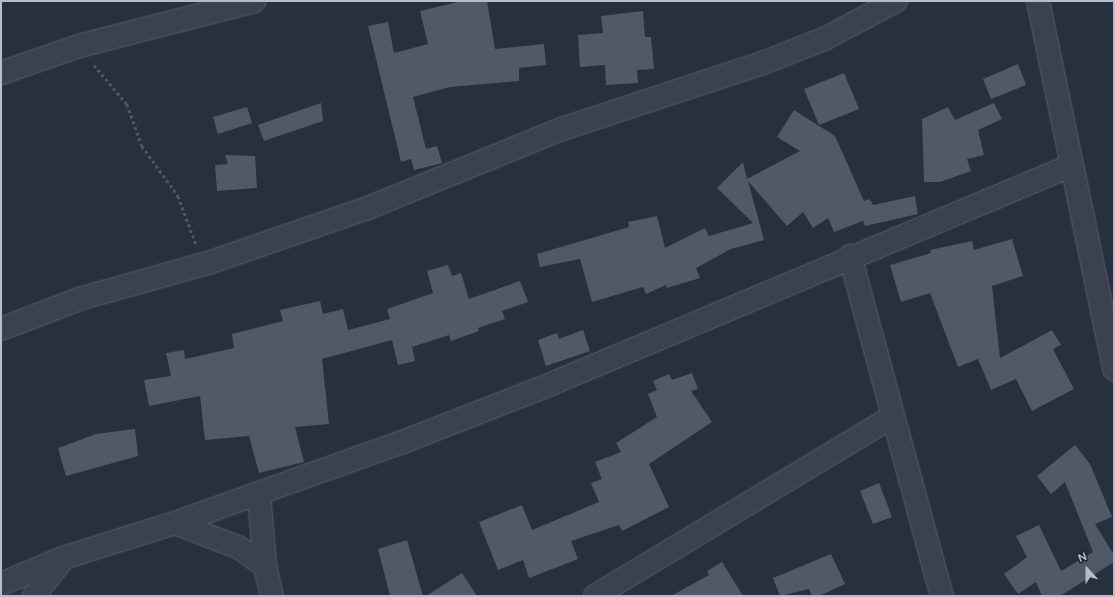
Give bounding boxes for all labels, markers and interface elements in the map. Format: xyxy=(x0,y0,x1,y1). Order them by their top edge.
north arrow xyxy=(1067,549,1107,589)
text: N xyxy=(1076,550,1089,565)

